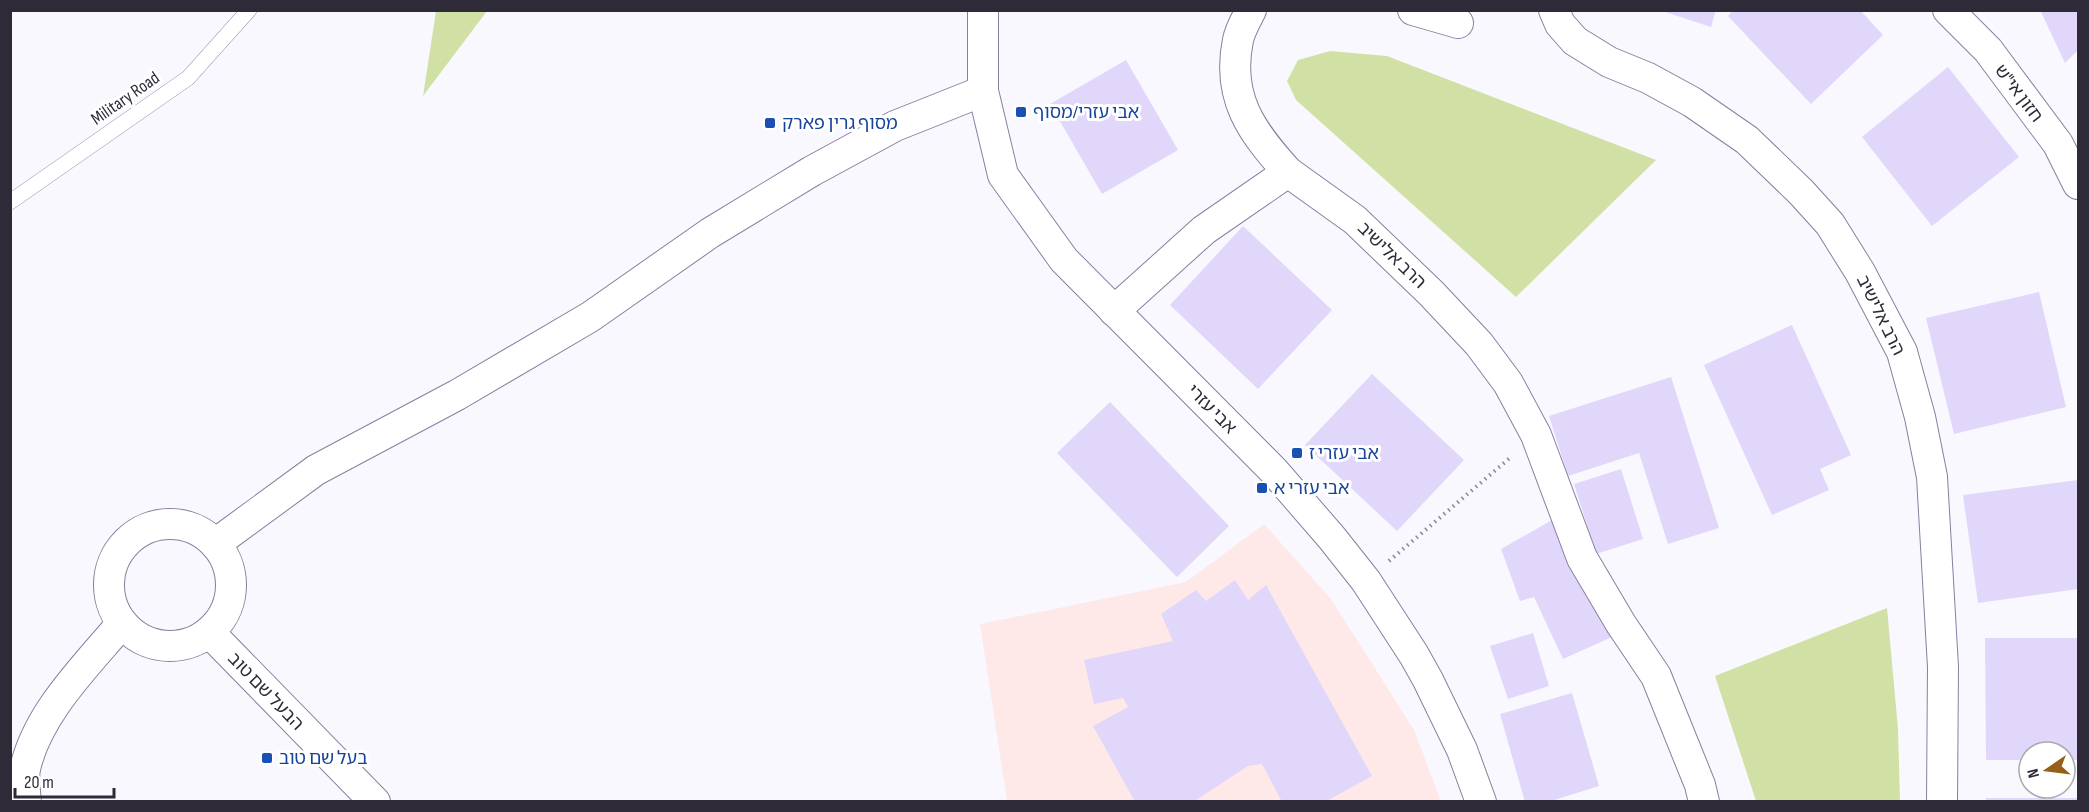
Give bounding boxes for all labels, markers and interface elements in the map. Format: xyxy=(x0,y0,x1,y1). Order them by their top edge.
street label: חזון אי"ש xyxy=(1990,60,2047,126)
street label: Military Road xyxy=(87,67,163,130)
place label: אבי עזרי/מסוף xyxy=(1033,102,1139,123)
marker: אבי עזרי/מסוף xyxy=(1014,105,1028,119)
place label: מסוף גרין פארק xyxy=(782,113,898,134)
marker: מסוף גרין פארק xyxy=(763,116,777,130)
street label: הרב אלישיב xyxy=(1353,218,1430,293)
street label: הרב אלישיב xyxy=(1852,272,1909,359)
street label: אבי עזרי xyxy=(1183,380,1241,438)
place label: אבי עזרי ז xyxy=(1309,443,1379,464)
marker: אבי עזרי ז xyxy=(1290,446,1304,460)
place label: אבי עזרי א xyxy=(1274,478,1349,499)
marker: אבי עזרי א xyxy=(1255,481,1269,495)
street label: הבעל שם טוב xyxy=(223,648,308,735)
north arrow xyxy=(2017,740,2077,800)
place label: בעל שם טוב xyxy=(279,748,367,769)
marker: בעל שם טוב xyxy=(260,751,274,765)
scale bar xyxy=(15,761,114,799)
text: N xyxy=(2024,767,2044,780)
text: 20 m xyxy=(24,772,54,793)

